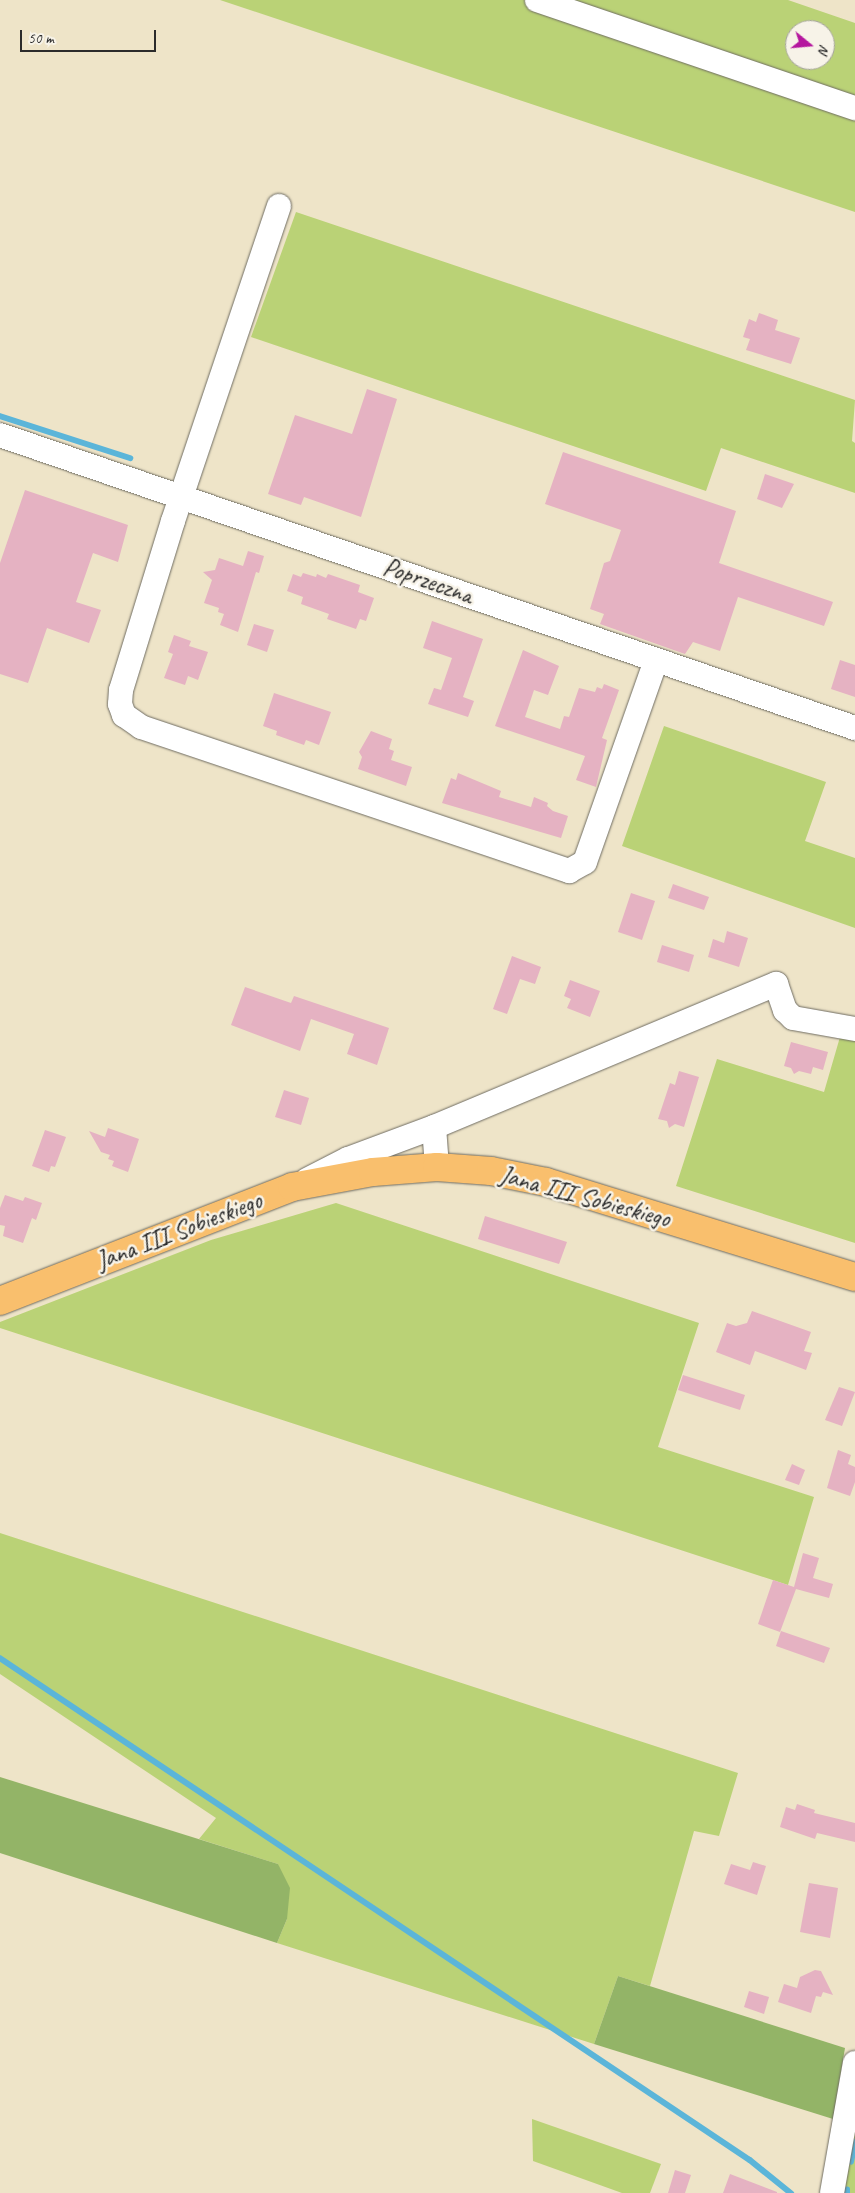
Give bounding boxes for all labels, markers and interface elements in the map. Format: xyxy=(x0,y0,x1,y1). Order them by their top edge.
scale bar xyxy=(22,20,159,52)
north arrow xyxy=(785,20,835,70)
text: 50 m xyxy=(28,29,54,48)
text: N xyxy=(814,43,833,56)
street label: Poprzeczna xyxy=(379,552,477,610)
street label: Jana III Sobieskiego xyxy=(497,1160,673,1234)
street label: Jana III Sobieskiego xyxy=(92,1186,266,1276)

